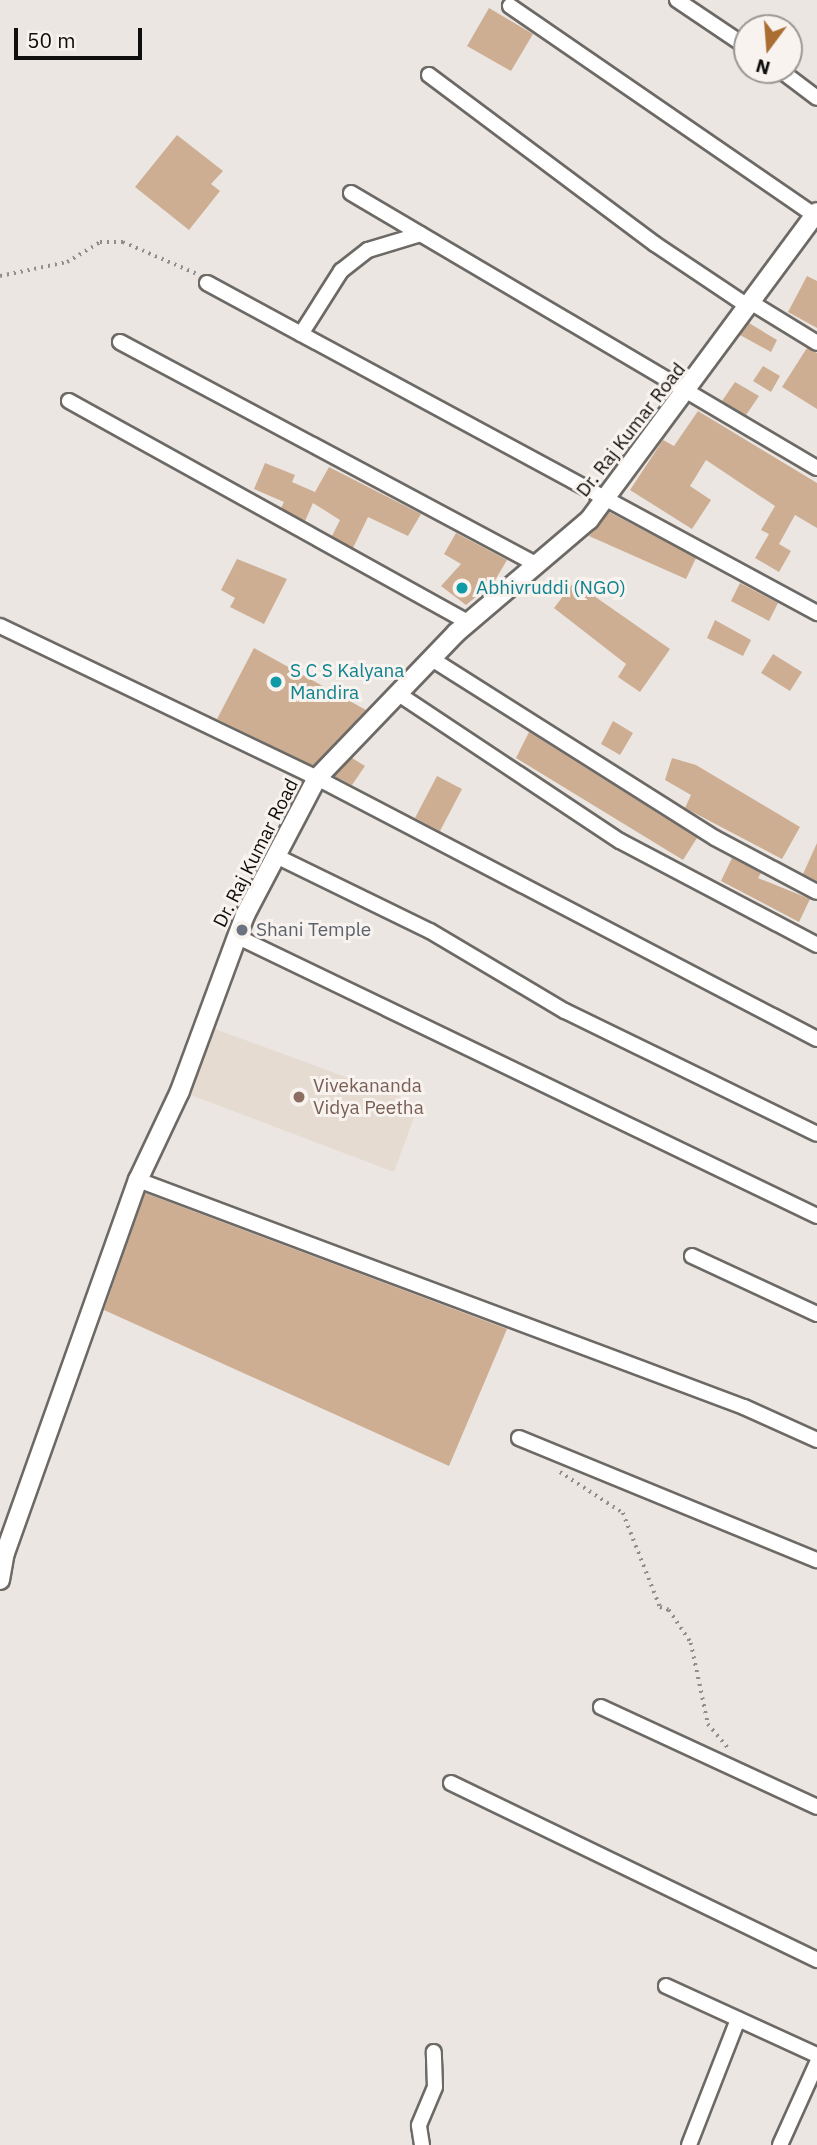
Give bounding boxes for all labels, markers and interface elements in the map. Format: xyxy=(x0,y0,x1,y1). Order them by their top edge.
scale bar xyxy=(18,14,145,58)
north arrow xyxy=(733,14,803,84)
text: 50 m xyxy=(27,26,76,54)
text: N xyxy=(753,54,773,81)
street label: Dr. Raj Kumar Road xyxy=(572,358,690,502)
place label: Abhivruddi (NGO) xyxy=(476,577,626,599)
marker: Abhivruddi (NGO) xyxy=(454,580,470,596)
place label: S C S Kalyana Mandira xyxy=(290,660,405,704)
marker: S C S Kalyana Mandira xyxy=(268,674,284,690)
street label: Dr. Raj Kumar Road xyxy=(209,775,303,931)
place label: Shani Temple xyxy=(256,919,371,941)
marker: Shani Temple xyxy=(234,922,250,938)
place label: Vivekananda Vidya Peetha xyxy=(313,1075,424,1119)
marker: Vivekananda Vidya Peetha xyxy=(291,1089,307,1105)

